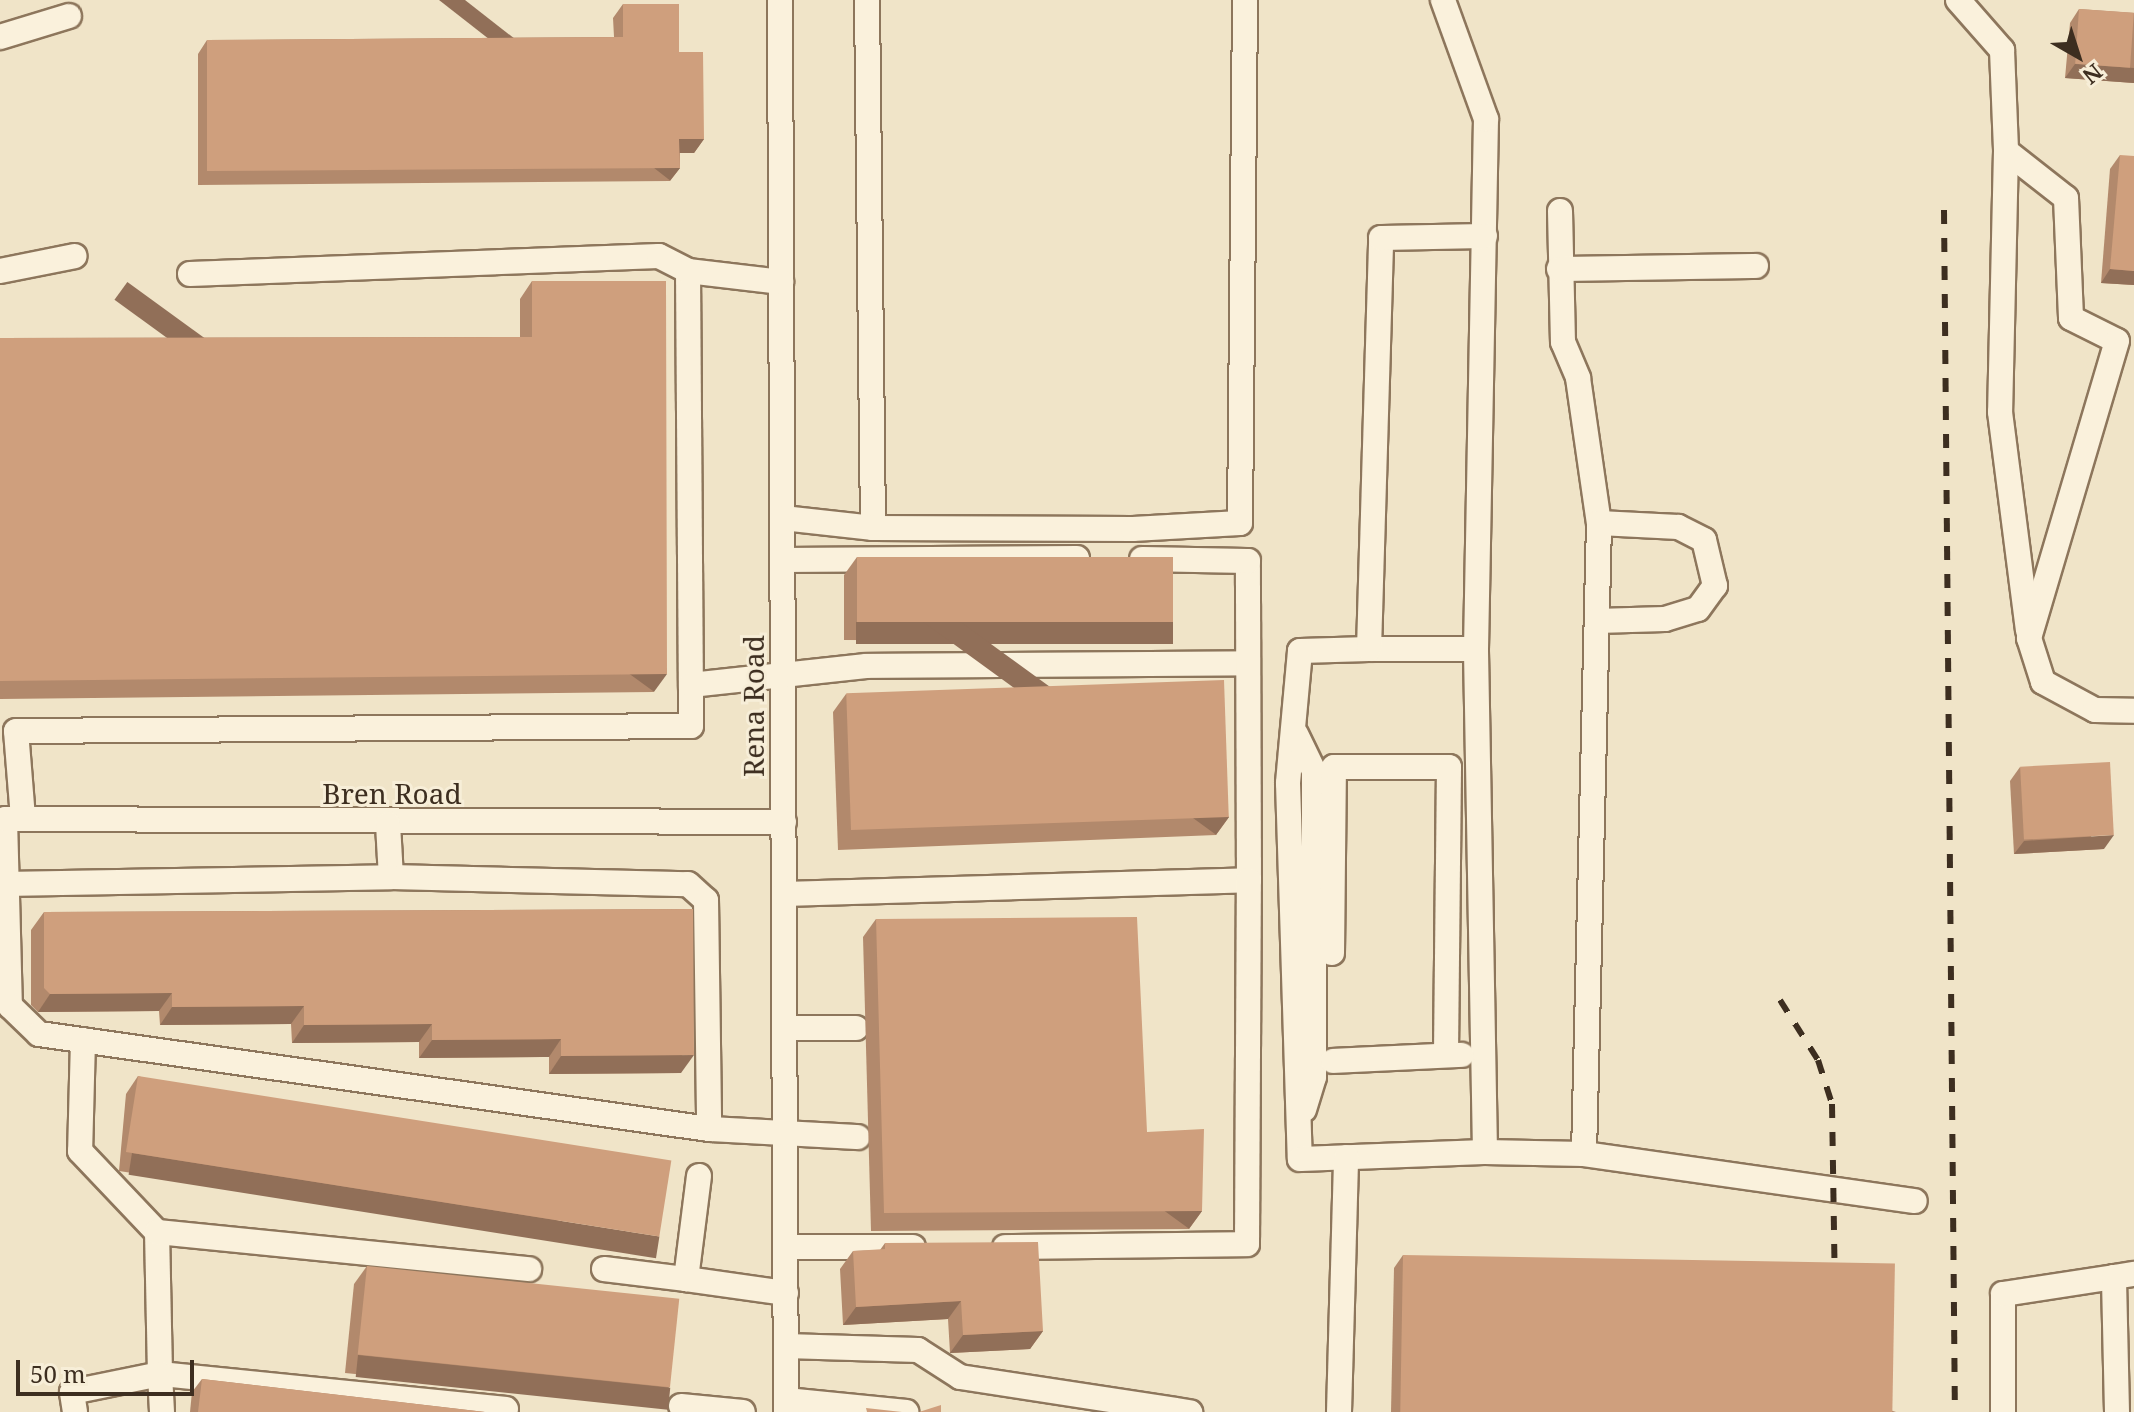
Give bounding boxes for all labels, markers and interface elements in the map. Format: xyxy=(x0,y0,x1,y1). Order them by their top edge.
north arrow xyxy=(2038,16,2118,96)
text: N xyxy=(2077,58,2109,92)
street label: Rena Road xyxy=(736,635,770,777)
street label: Bren Road xyxy=(322,776,462,810)
scale bar xyxy=(20,1344,198,1394)
text: 50 m xyxy=(30,1357,86,1390)

